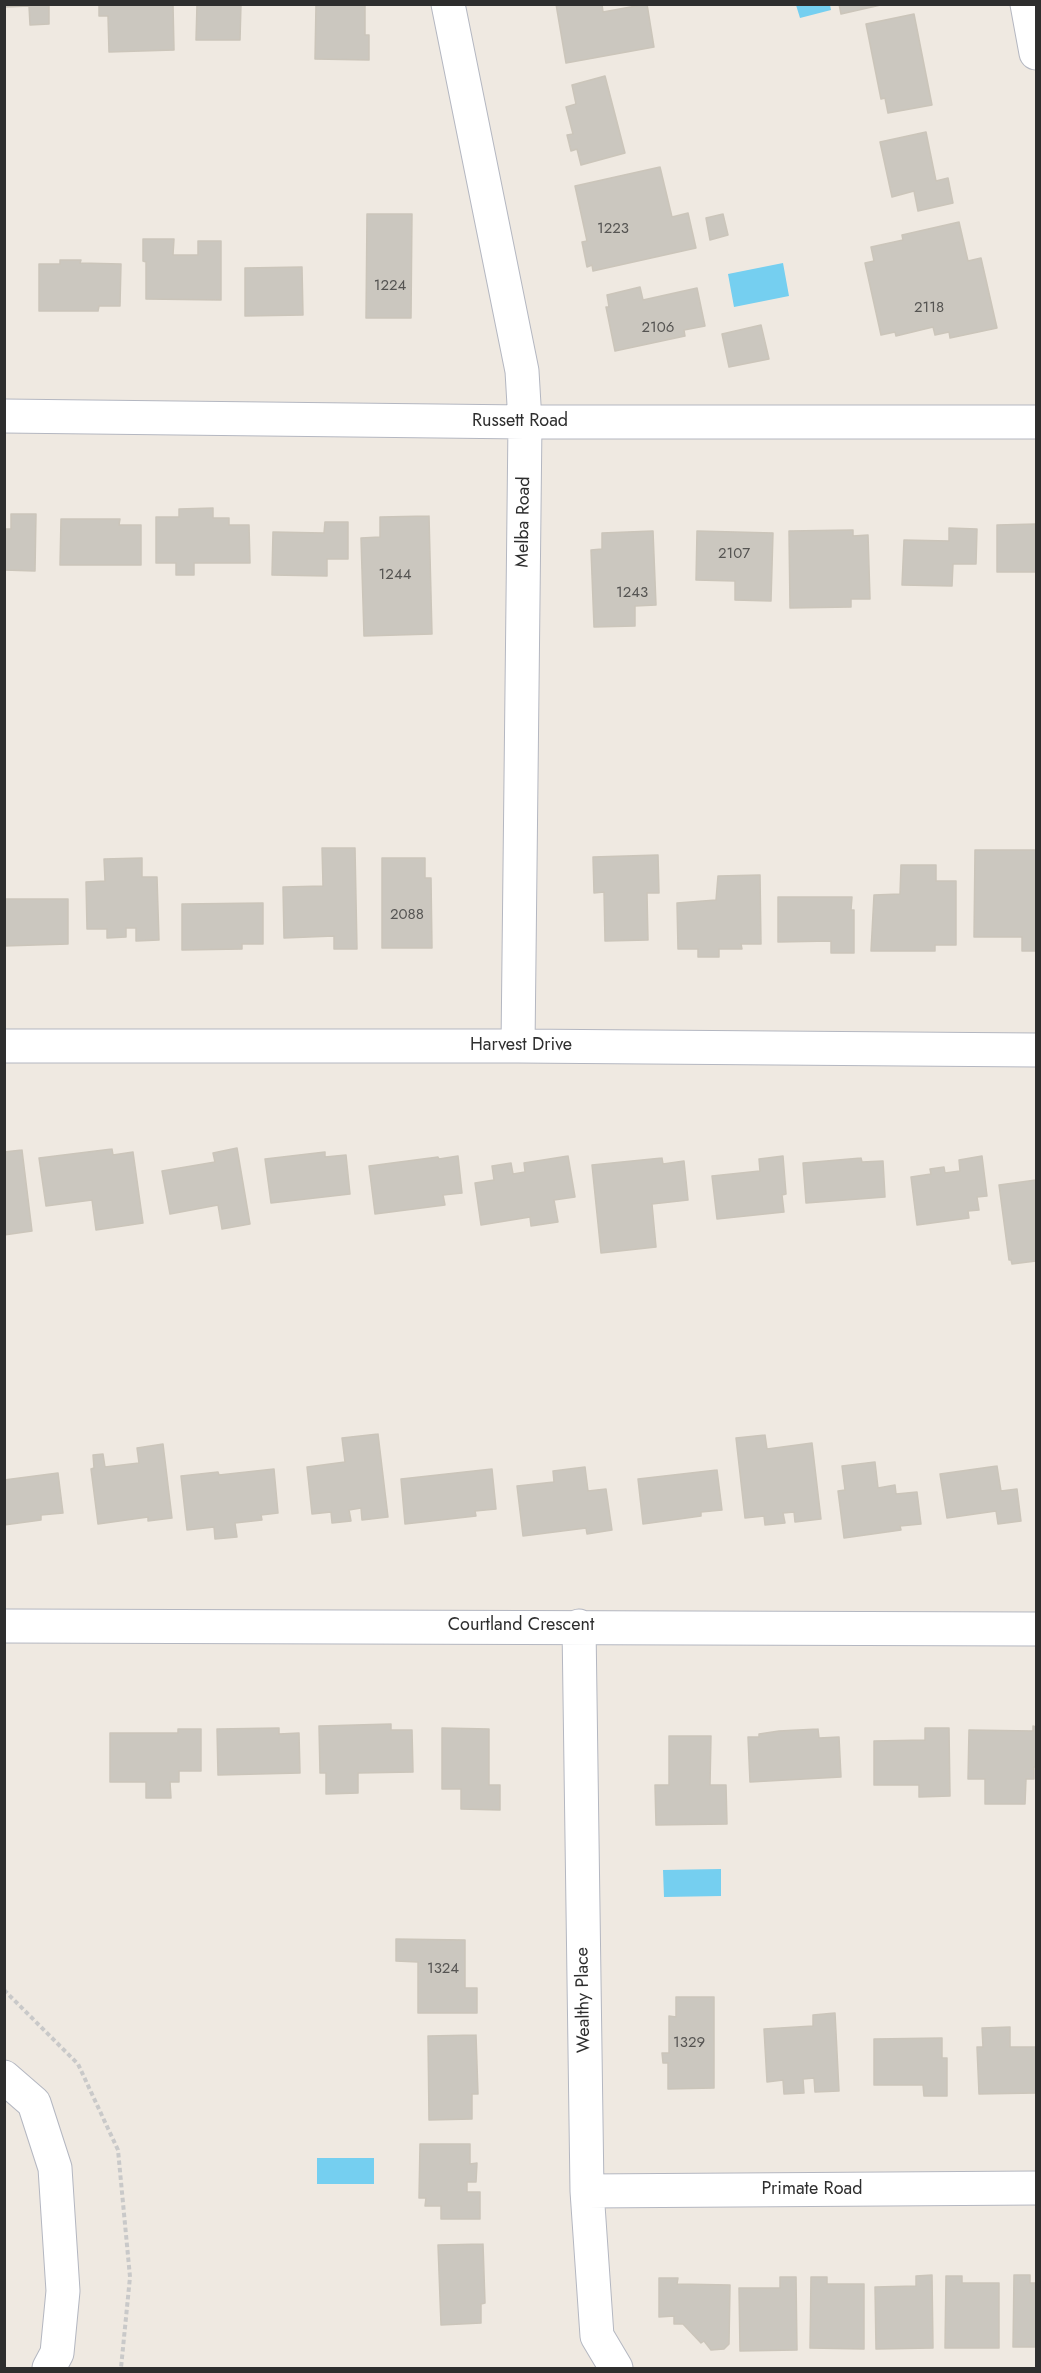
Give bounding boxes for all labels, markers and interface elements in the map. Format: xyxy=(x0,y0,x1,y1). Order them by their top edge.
house number: 1223 xyxy=(597,220,629,238)
house number: 1224 xyxy=(374,277,406,295)
house number: 2118 xyxy=(914,299,944,317)
house number: 2106 xyxy=(642,319,674,337)
street label: Russett Road xyxy=(472,411,568,433)
street label: Melba Road xyxy=(512,476,536,568)
house number: 2107 xyxy=(718,545,750,563)
house number: 1244 xyxy=(379,566,411,584)
house number: 1243 xyxy=(616,584,648,602)
house number: 2088 xyxy=(390,906,424,924)
street label: Harvest Drive xyxy=(470,1035,572,1057)
street label: Courtland Crescent xyxy=(448,1615,594,1637)
street label: Wealthy Place xyxy=(572,1947,596,2053)
house number: 1324 xyxy=(427,1960,459,1978)
house number: 1329 xyxy=(673,2034,705,2052)
street label: Primate Road xyxy=(762,2179,862,2201)

